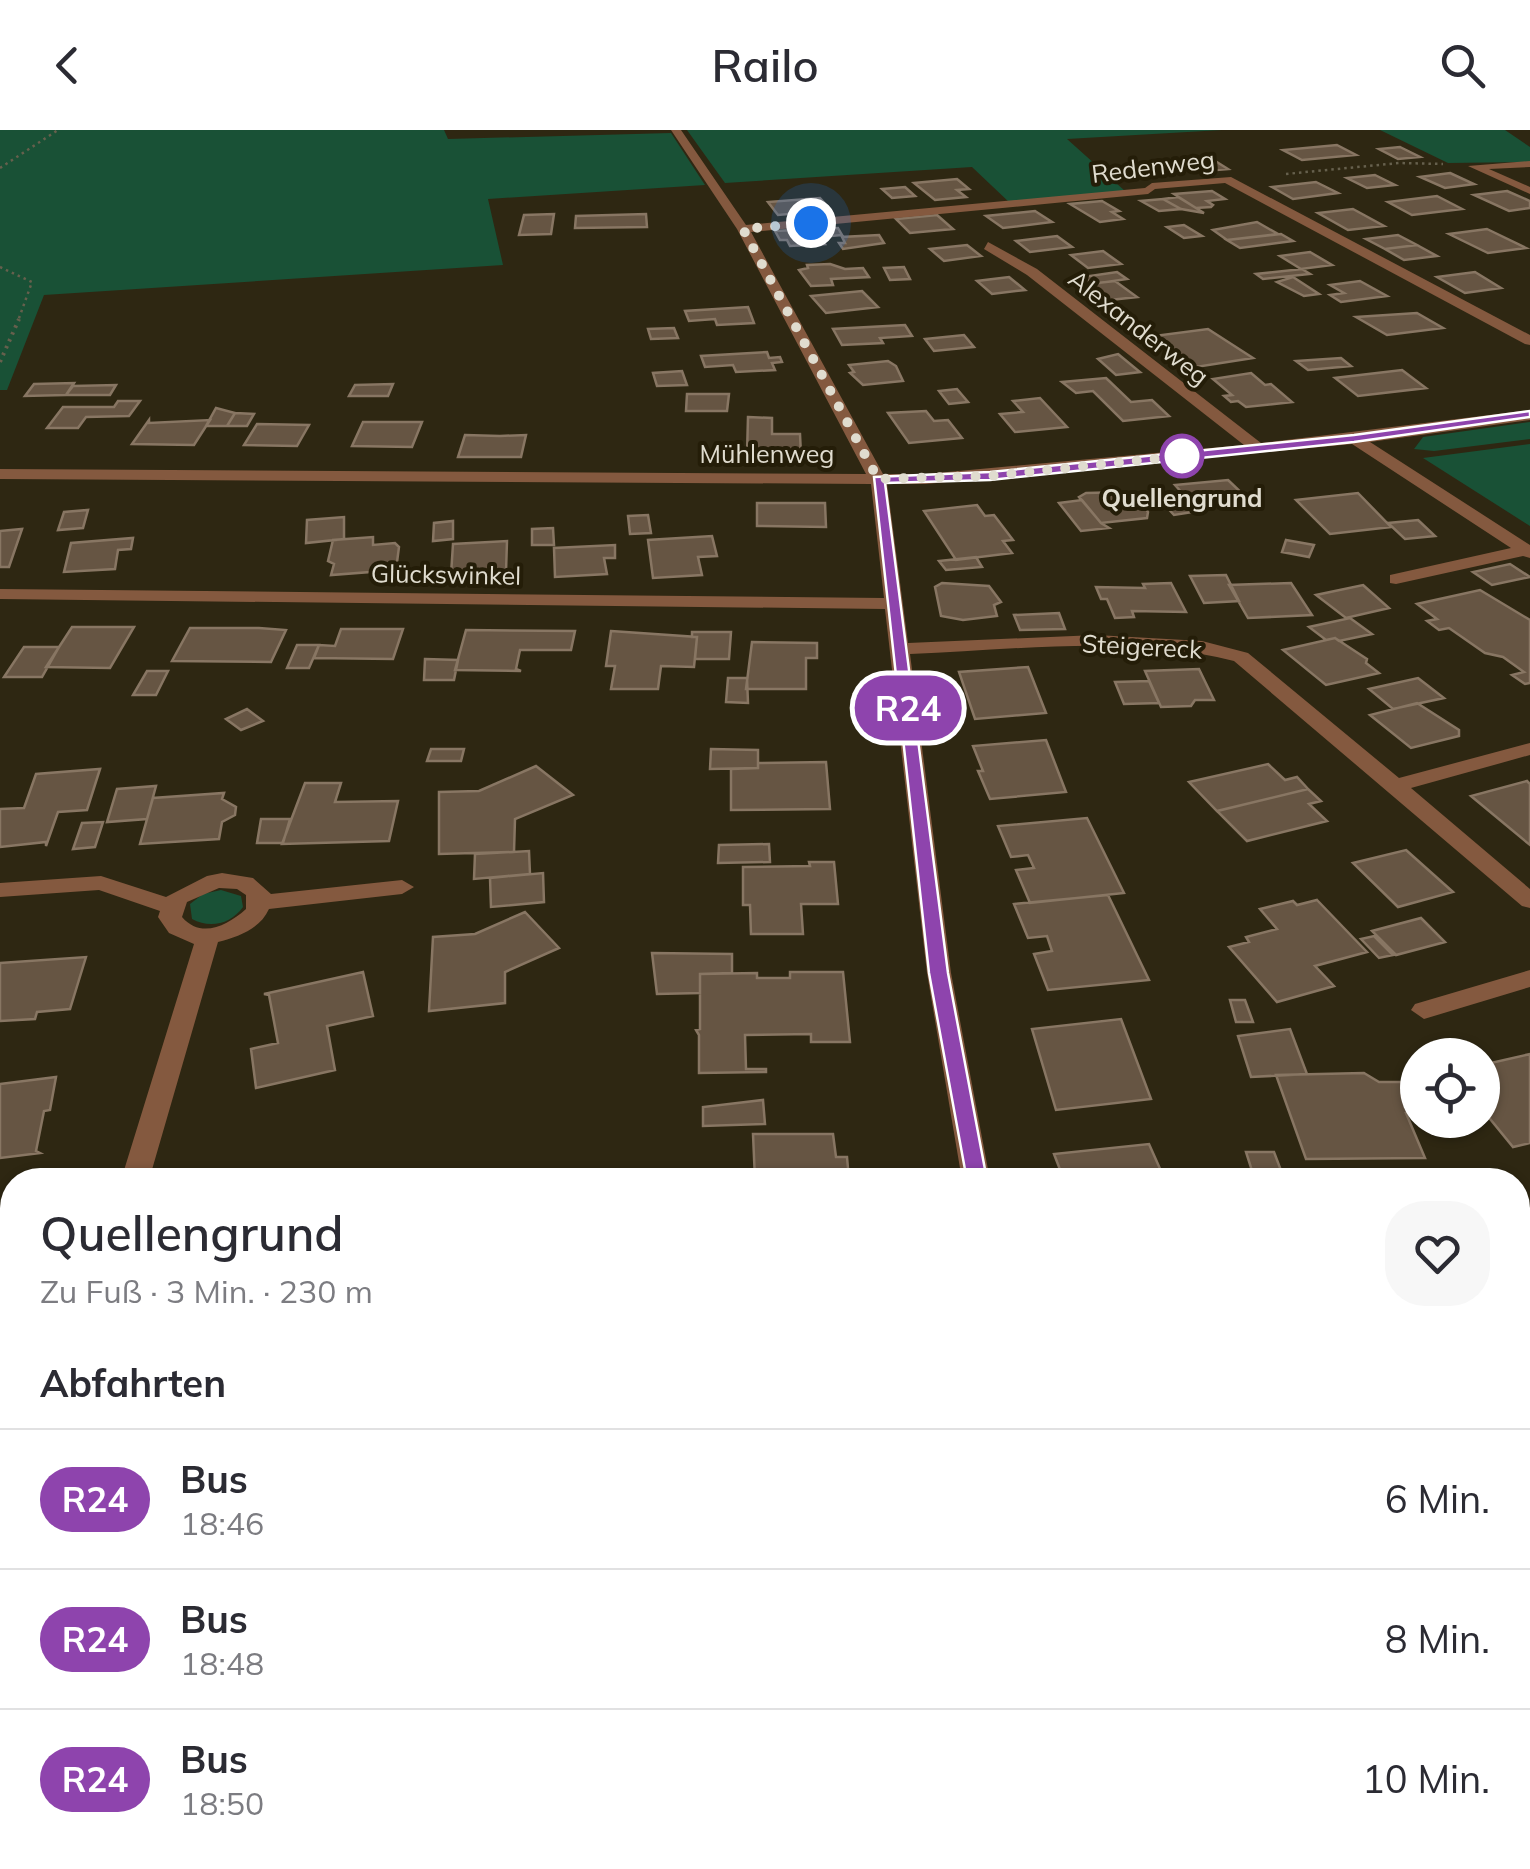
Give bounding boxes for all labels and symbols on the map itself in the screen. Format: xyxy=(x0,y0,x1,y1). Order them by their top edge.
street label: Redenweg xyxy=(1090,143,1216,189)
your location xyxy=(786,198,836,248)
street label: Alexanderweg xyxy=(1063,263,1215,391)
marker: Quellengrund xyxy=(1161,435,1203,477)
street label: Mühlenweg xyxy=(700,438,834,469)
place label: Quellengrund xyxy=(1102,482,1262,513)
street label: Glückswinkel xyxy=(371,557,521,591)
street label: Steigereck xyxy=(1081,627,1204,665)
line badge: R24 xyxy=(850,676,966,740)

